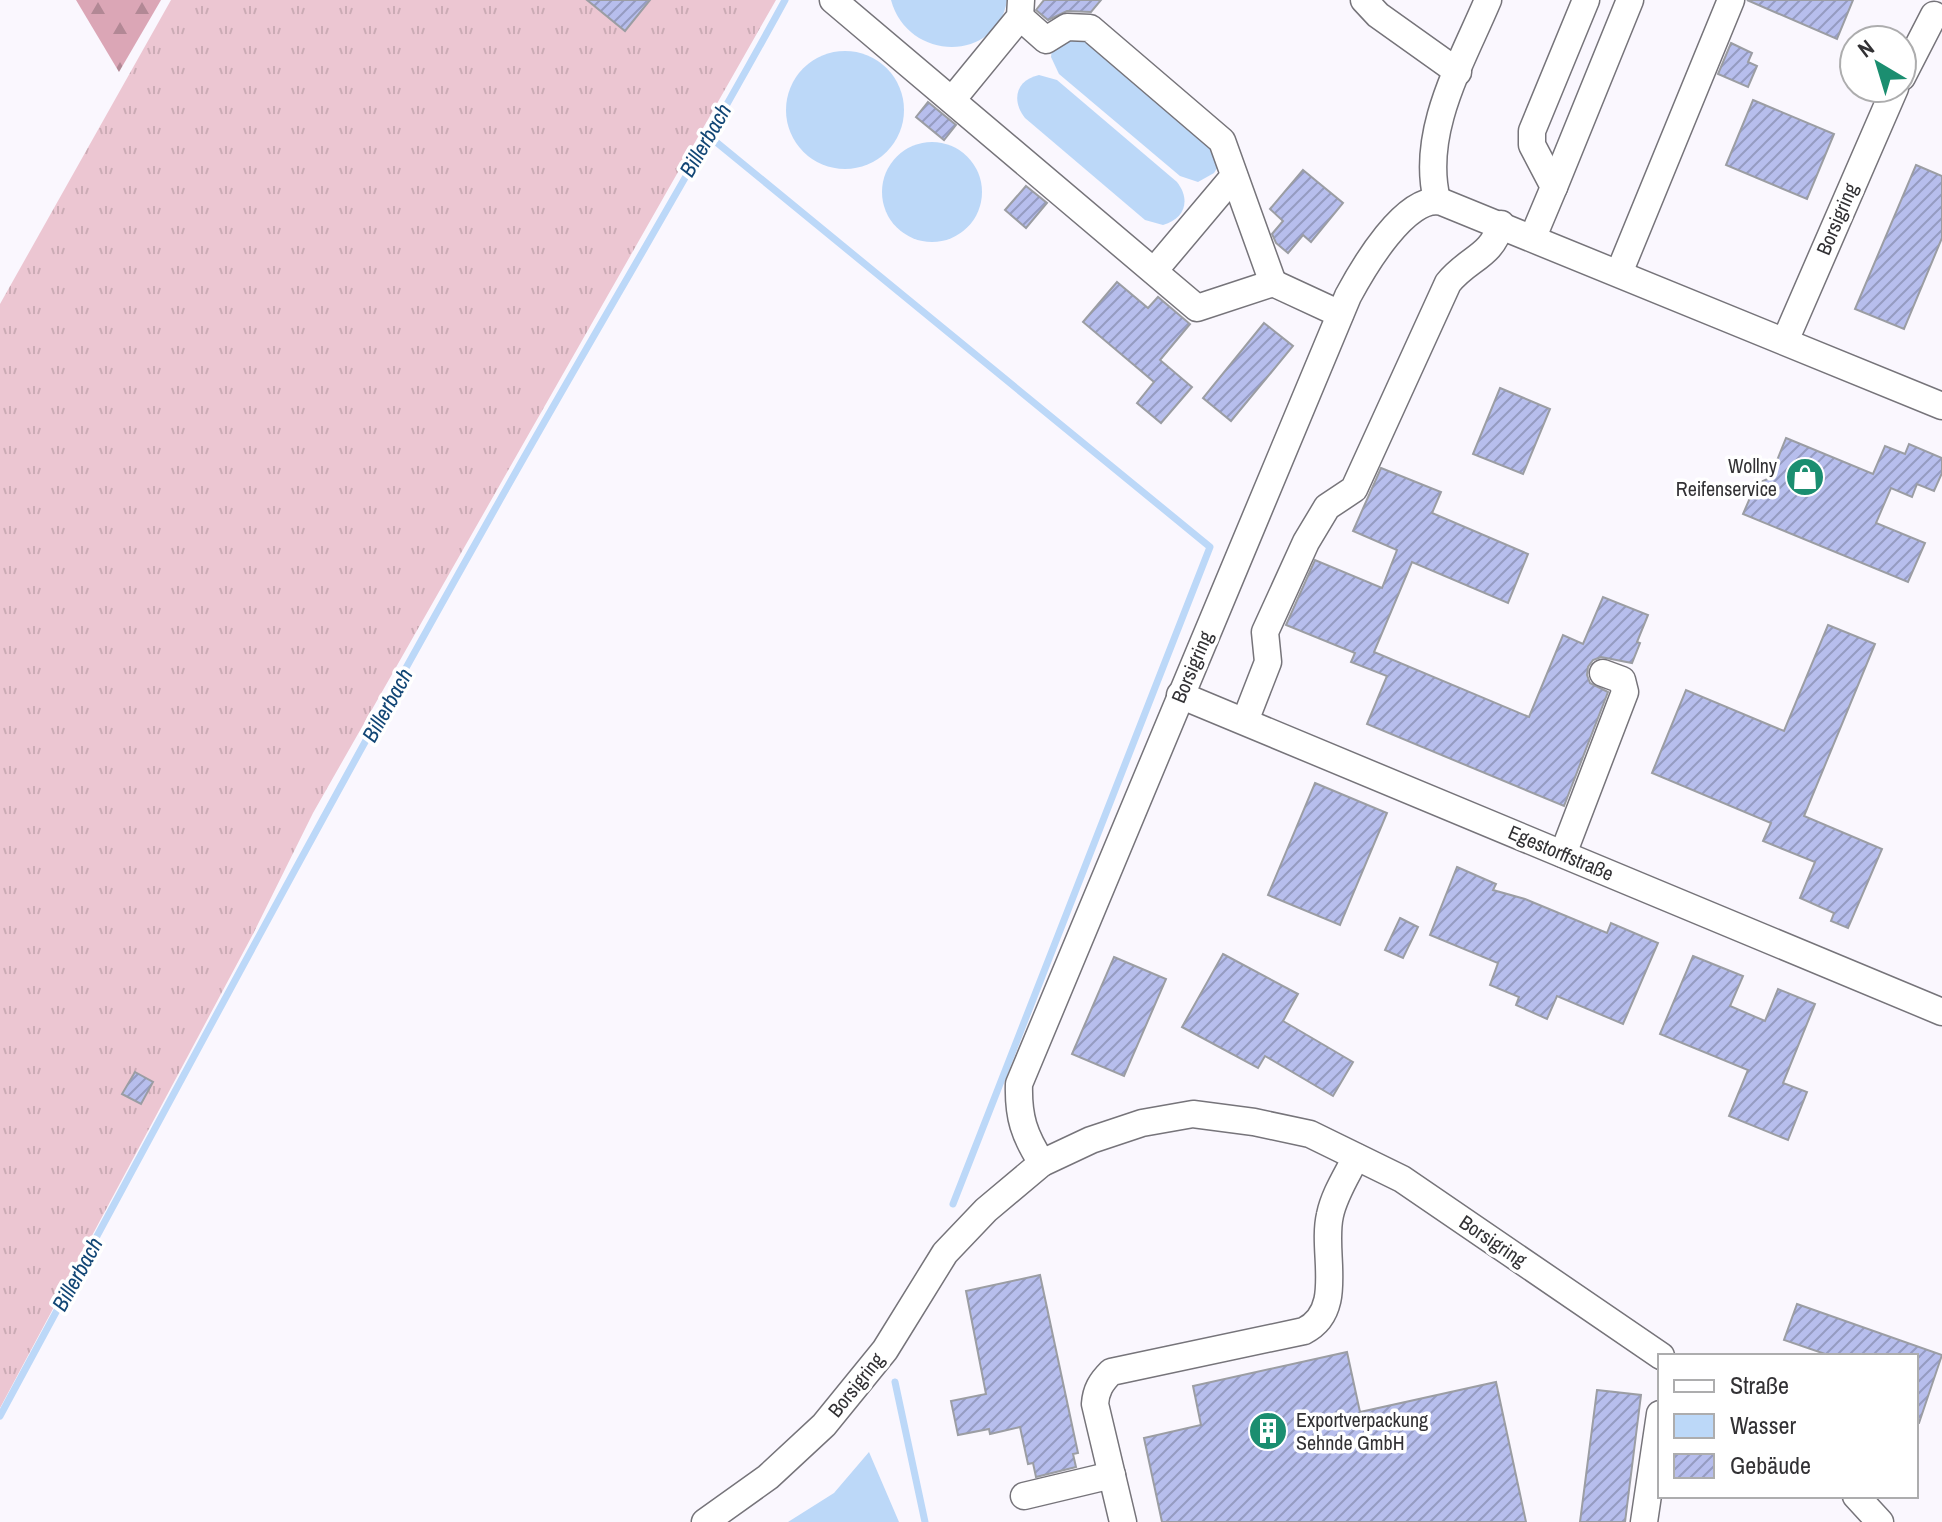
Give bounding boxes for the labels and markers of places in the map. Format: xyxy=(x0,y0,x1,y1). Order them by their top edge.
place label: Wollny Reifenservice xyxy=(1676,452,1778,502)
shop icon: Wollny Reifenservice xyxy=(1784,456,1826,498)
place label: Exportverpackung Sehnde GmbH xyxy=(1296,1406,1428,1456)
building icon: Exportverpackung Sehnde GmbH xyxy=(1247,1410,1289,1452)

